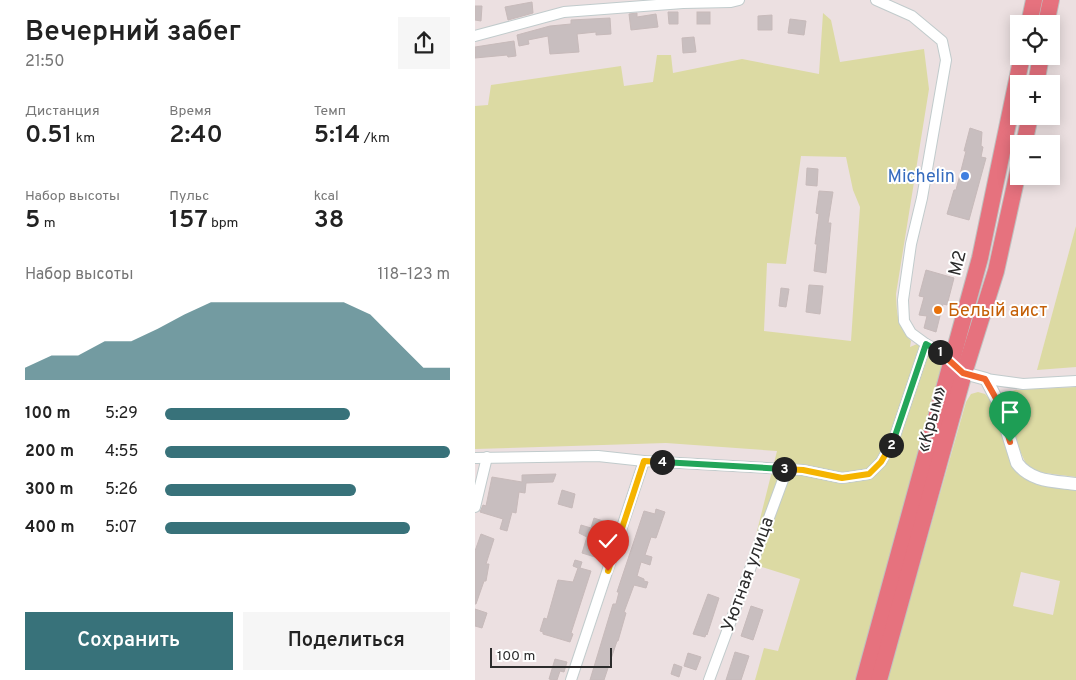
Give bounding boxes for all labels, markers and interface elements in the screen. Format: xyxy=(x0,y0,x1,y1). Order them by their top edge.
text: Вечерний забег xyxy=(25,15,241,51)
map controls xyxy=(1010,15,1060,185)
button: locate xyxy=(1010,15,1060,65)
button: share xyxy=(398,17,450,69)
text: 21:50 xyxy=(25,52,65,72)
button: + xyxy=(1010,75,1060,125)
text: Дистанция xyxy=(25,103,100,120)
text: Время xyxy=(169,103,211,120)
text: Темп xyxy=(314,103,346,120)
text: 0.51 xyxy=(25,120,72,152)
text: 2:40 xyxy=(169,120,223,152)
text: 5:14 xyxy=(314,120,360,152)
text: km xyxy=(72,130,95,147)
text: /km xyxy=(360,130,390,147)
button: − xyxy=(1010,135,1060,185)
place label: Michelin xyxy=(887,166,955,189)
marker: Michelin xyxy=(959,170,971,182)
text: Набор высоты xyxy=(25,188,120,205)
text: Пульс xyxy=(169,188,209,205)
text: kcal xyxy=(314,188,339,205)
text: 5 xyxy=(25,205,40,237)
text: 157 xyxy=(169,205,208,237)
text: 38 xyxy=(314,205,344,237)
text: m xyxy=(40,215,56,232)
text: bpm xyxy=(208,215,238,232)
street label: М2 xyxy=(944,248,973,279)
text: Набор высоты xyxy=(25,265,133,285)
text: 118–123 m xyxy=(378,265,450,285)
place label: Белый аист xyxy=(948,300,1048,323)
marker: Белый аист xyxy=(932,304,944,316)
pin: 1 xyxy=(927,340,953,364)
text: 1 xyxy=(938,344,943,361)
street label: «Крым» xyxy=(913,384,952,455)
pin xyxy=(989,391,1031,442)
icon: arrive xyxy=(996,398,1024,426)
text: 100 m xyxy=(25,404,71,424)
text: 5:29 xyxy=(105,404,138,424)
pin: 2 xyxy=(879,432,903,458)
text: 2 xyxy=(887,437,896,454)
text: 200 m xyxy=(25,442,74,462)
text: 4:55 xyxy=(105,442,138,462)
pin: 4 xyxy=(649,450,675,474)
text: 4 xyxy=(658,454,667,471)
pin: 3 xyxy=(771,456,797,482)
text: 3 xyxy=(780,461,789,478)
text: 300 m xyxy=(25,480,73,500)
text: 5:26 xyxy=(105,480,138,500)
street label: Уютная улица xyxy=(717,514,780,635)
text: 400 m xyxy=(25,518,74,538)
text: 5:07 xyxy=(105,518,137,538)
pin xyxy=(587,520,629,571)
icon: check xyxy=(594,527,622,555)
button: Сохранить xyxy=(25,612,233,670)
button: Поделиться xyxy=(243,612,450,670)
scale bar xyxy=(490,645,613,668)
text: 100 m xyxy=(497,648,535,665)

